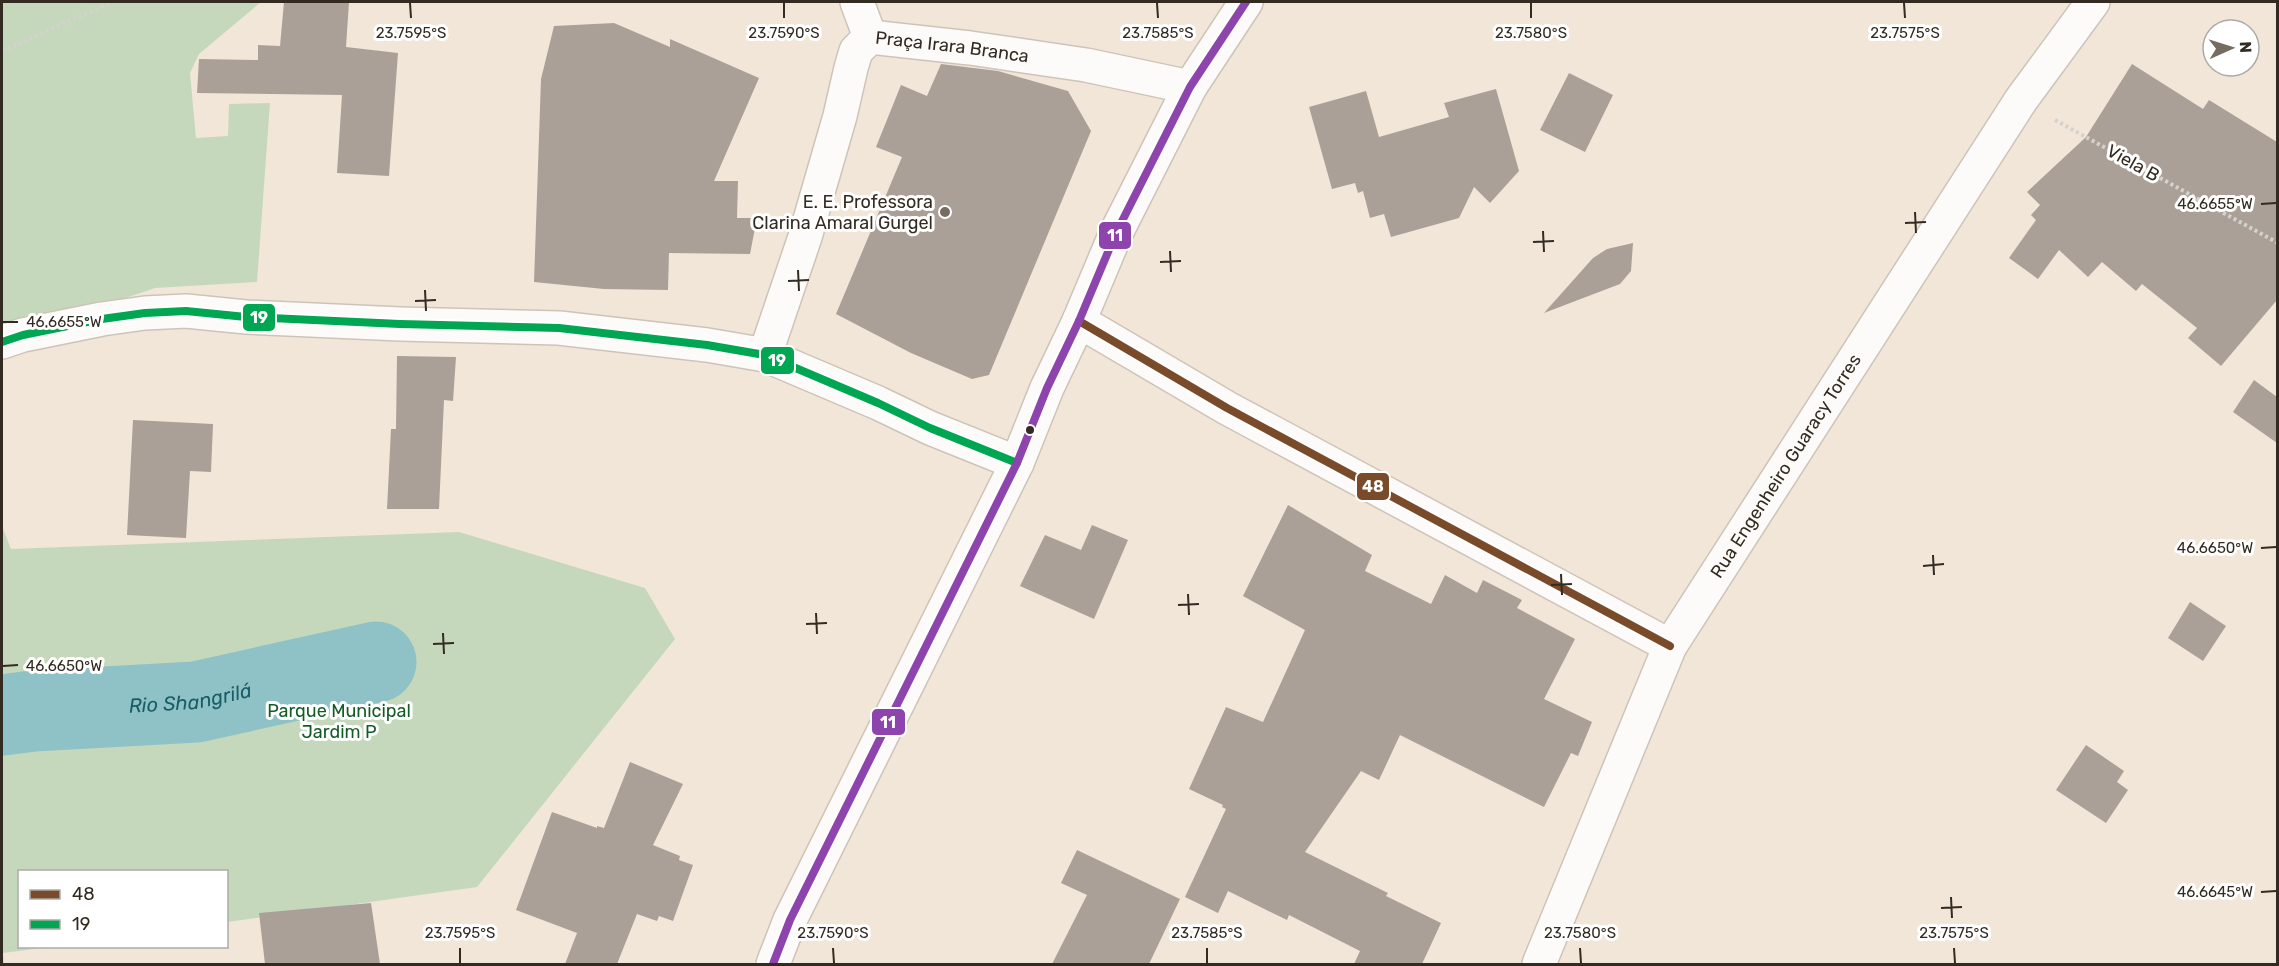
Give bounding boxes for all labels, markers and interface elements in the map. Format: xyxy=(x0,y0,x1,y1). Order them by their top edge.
north arrow xyxy=(2201,18,2261,78)
text: 23.7595°S xyxy=(376,24,446,42)
text: 23.7590°S xyxy=(748,24,820,42)
text: 23.7585°S xyxy=(1122,24,1194,42)
text: 23.7580°S xyxy=(1495,24,1567,42)
text: 23.7575°S xyxy=(1870,24,1940,42)
street label: Praça Irara Branca xyxy=(874,27,1030,67)
text: N xyxy=(2236,41,2255,53)
street label: Viela B xyxy=(2103,140,2163,186)
place label: E. E. Professora Clarina Amaral Gurgel xyxy=(752,191,933,234)
text: 46.6655°W xyxy=(2177,195,2253,213)
marker: E. E. Professora Clarina Amaral Gurgel xyxy=(938,205,952,219)
line badge: 11 xyxy=(1098,221,1132,250)
text: 11 xyxy=(1107,226,1123,245)
line badge: 19 xyxy=(242,303,276,332)
text: 19 xyxy=(250,308,268,327)
text: 46.6655°W xyxy=(26,313,102,331)
line badge: 19 xyxy=(760,346,795,375)
street label: Rua Engenheiro Guaracy Torres xyxy=(1706,350,1866,582)
text: 19 xyxy=(768,351,786,370)
unlabelled marker xyxy=(1024,424,1036,436)
line badge: 48 xyxy=(1356,472,1390,501)
text: 48 xyxy=(1362,477,1384,496)
text: 46.6650°W xyxy=(2177,539,2253,557)
text: 46.6650°W xyxy=(26,657,102,675)
water label: Rio Shangrilá xyxy=(128,678,254,718)
park label: Parque Municipal Jardim P xyxy=(267,700,411,743)
line badge: 11 xyxy=(871,708,906,736)
text: 11 xyxy=(880,713,896,732)
legend xyxy=(18,870,228,948)
text: 48 xyxy=(72,883,95,905)
text: 46.6645°W xyxy=(2177,883,2253,901)
text: 19 xyxy=(72,913,90,935)
text: 23.7595°S xyxy=(425,924,495,942)
text: 23.7590°S xyxy=(797,924,869,942)
text: 23.7585°S xyxy=(1171,924,1243,942)
text: 23.7580°S xyxy=(1544,924,1616,942)
text: 23.7575°S xyxy=(1919,924,1989,942)

